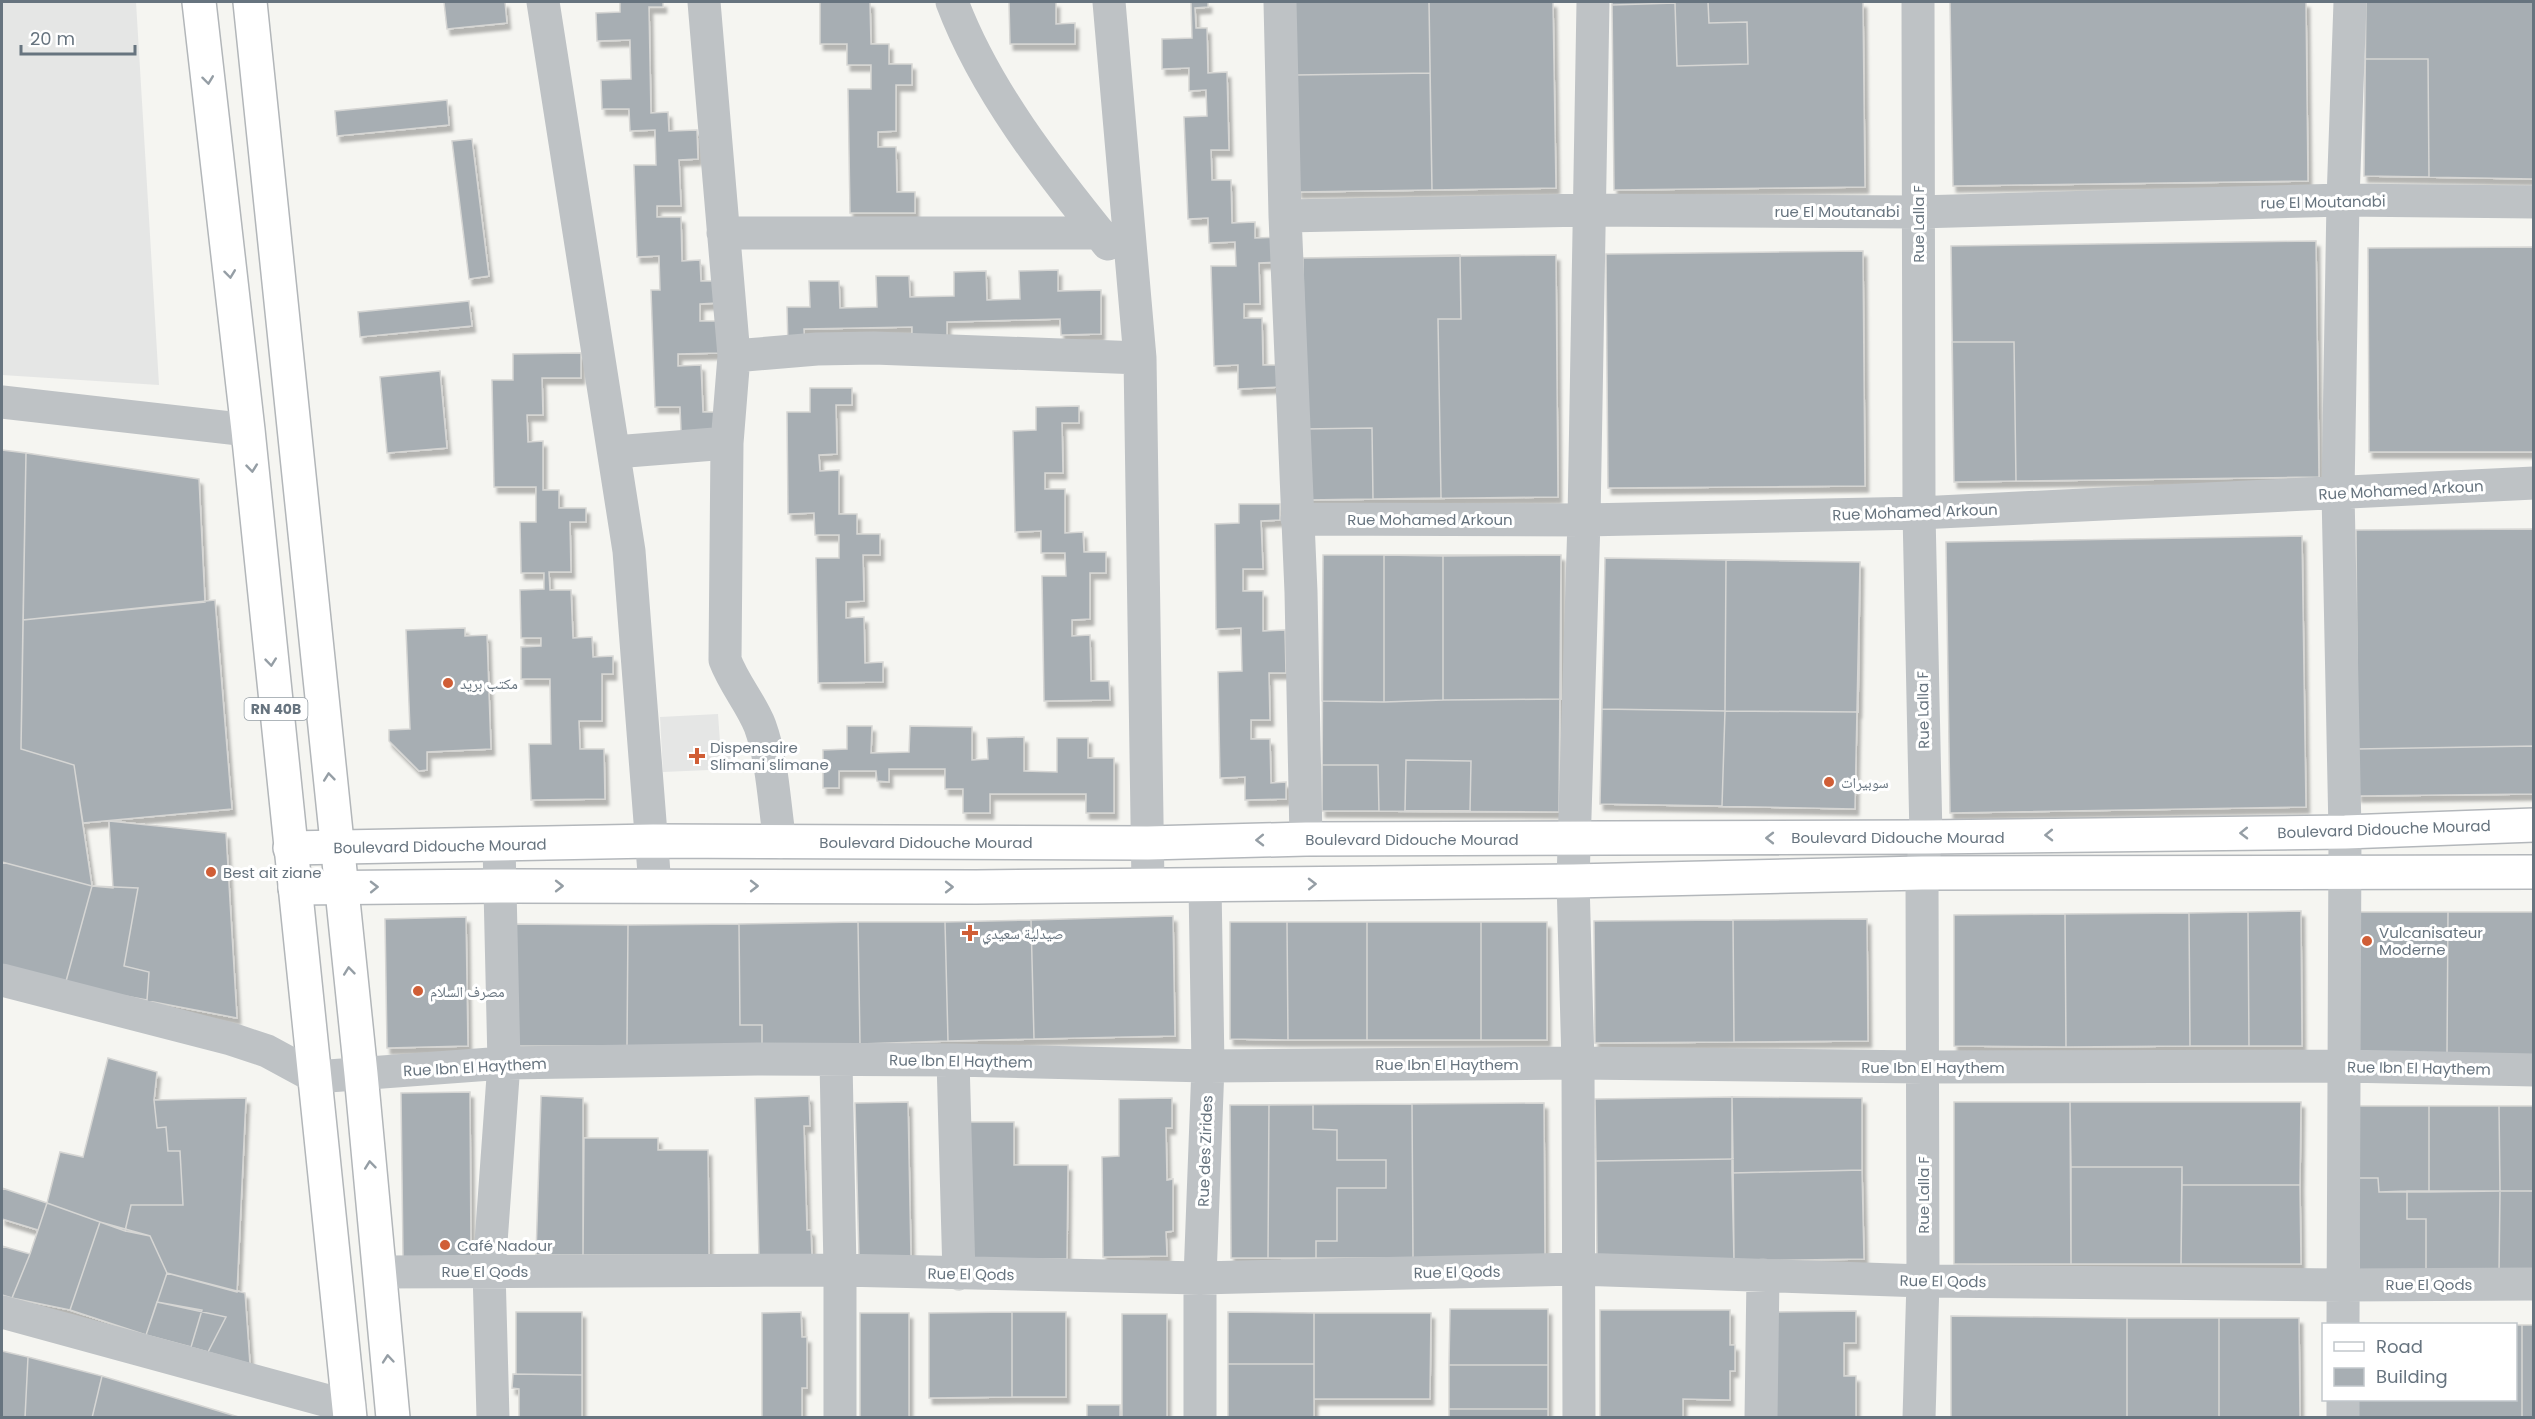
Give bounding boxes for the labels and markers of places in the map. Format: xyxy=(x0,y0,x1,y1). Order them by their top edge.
place label: مكتب بريد xyxy=(460,673,518,694)
marker: مكتب بريد xyxy=(441,676,455,690)
place label: Dispensaire Slimani slimane xyxy=(710,737,829,775)
marker: Dispensaire Slimani slimane xyxy=(688,747,706,765)
place label: سوبيرات xyxy=(1841,772,1889,793)
marker: سوبيرات xyxy=(1822,775,1836,789)
place label: Best ait ziane xyxy=(223,862,322,883)
marker: Best ait ziane xyxy=(204,865,218,879)
place label: Vulcanisateur Moderne xyxy=(2379,922,2483,960)
place label: صيدلية سعيدي xyxy=(982,923,1064,945)
marker: صيدلية سعيدي xyxy=(963,926,977,940)
marker: Vulcanisateur Moderne xyxy=(2360,934,2374,948)
place label: مصرف السلام xyxy=(430,981,505,1002)
marker: مصرف السلام xyxy=(411,984,425,998)
place label: Café Nadour xyxy=(457,1235,553,1256)
marker: Café Nadour xyxy=(438,1238,452,1252)

